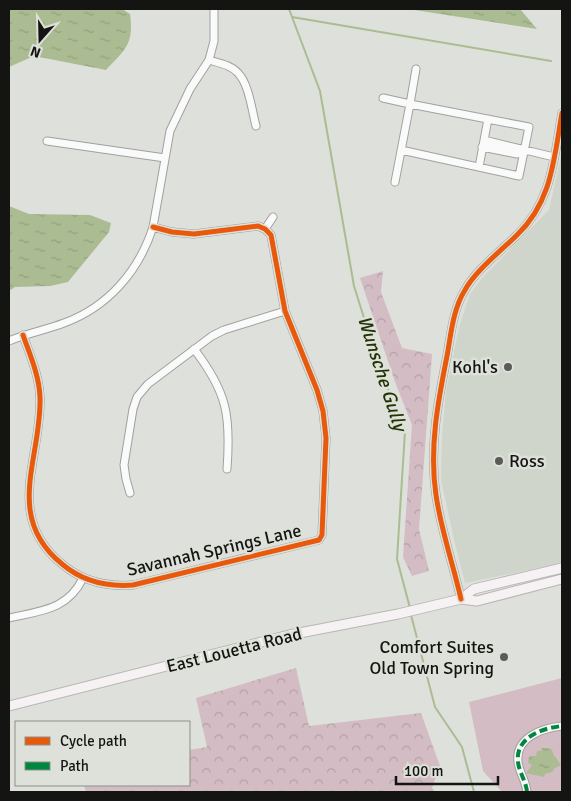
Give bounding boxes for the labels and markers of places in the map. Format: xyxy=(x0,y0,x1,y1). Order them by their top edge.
place label: Kohl's xyxy=(452,356,498,378)
marker: Kohl's xyxy=(502,361,514,373)
place label: Ross xyxy=(509,450,545,472)
marker: Ross xyxy=(493,455,505,467)
place label: Comfort Suites Old Town Spring xyxy=(369,636,494,679)
marker: Comfort Suites Old Town Spring xyxy=(498,651,510,663)

